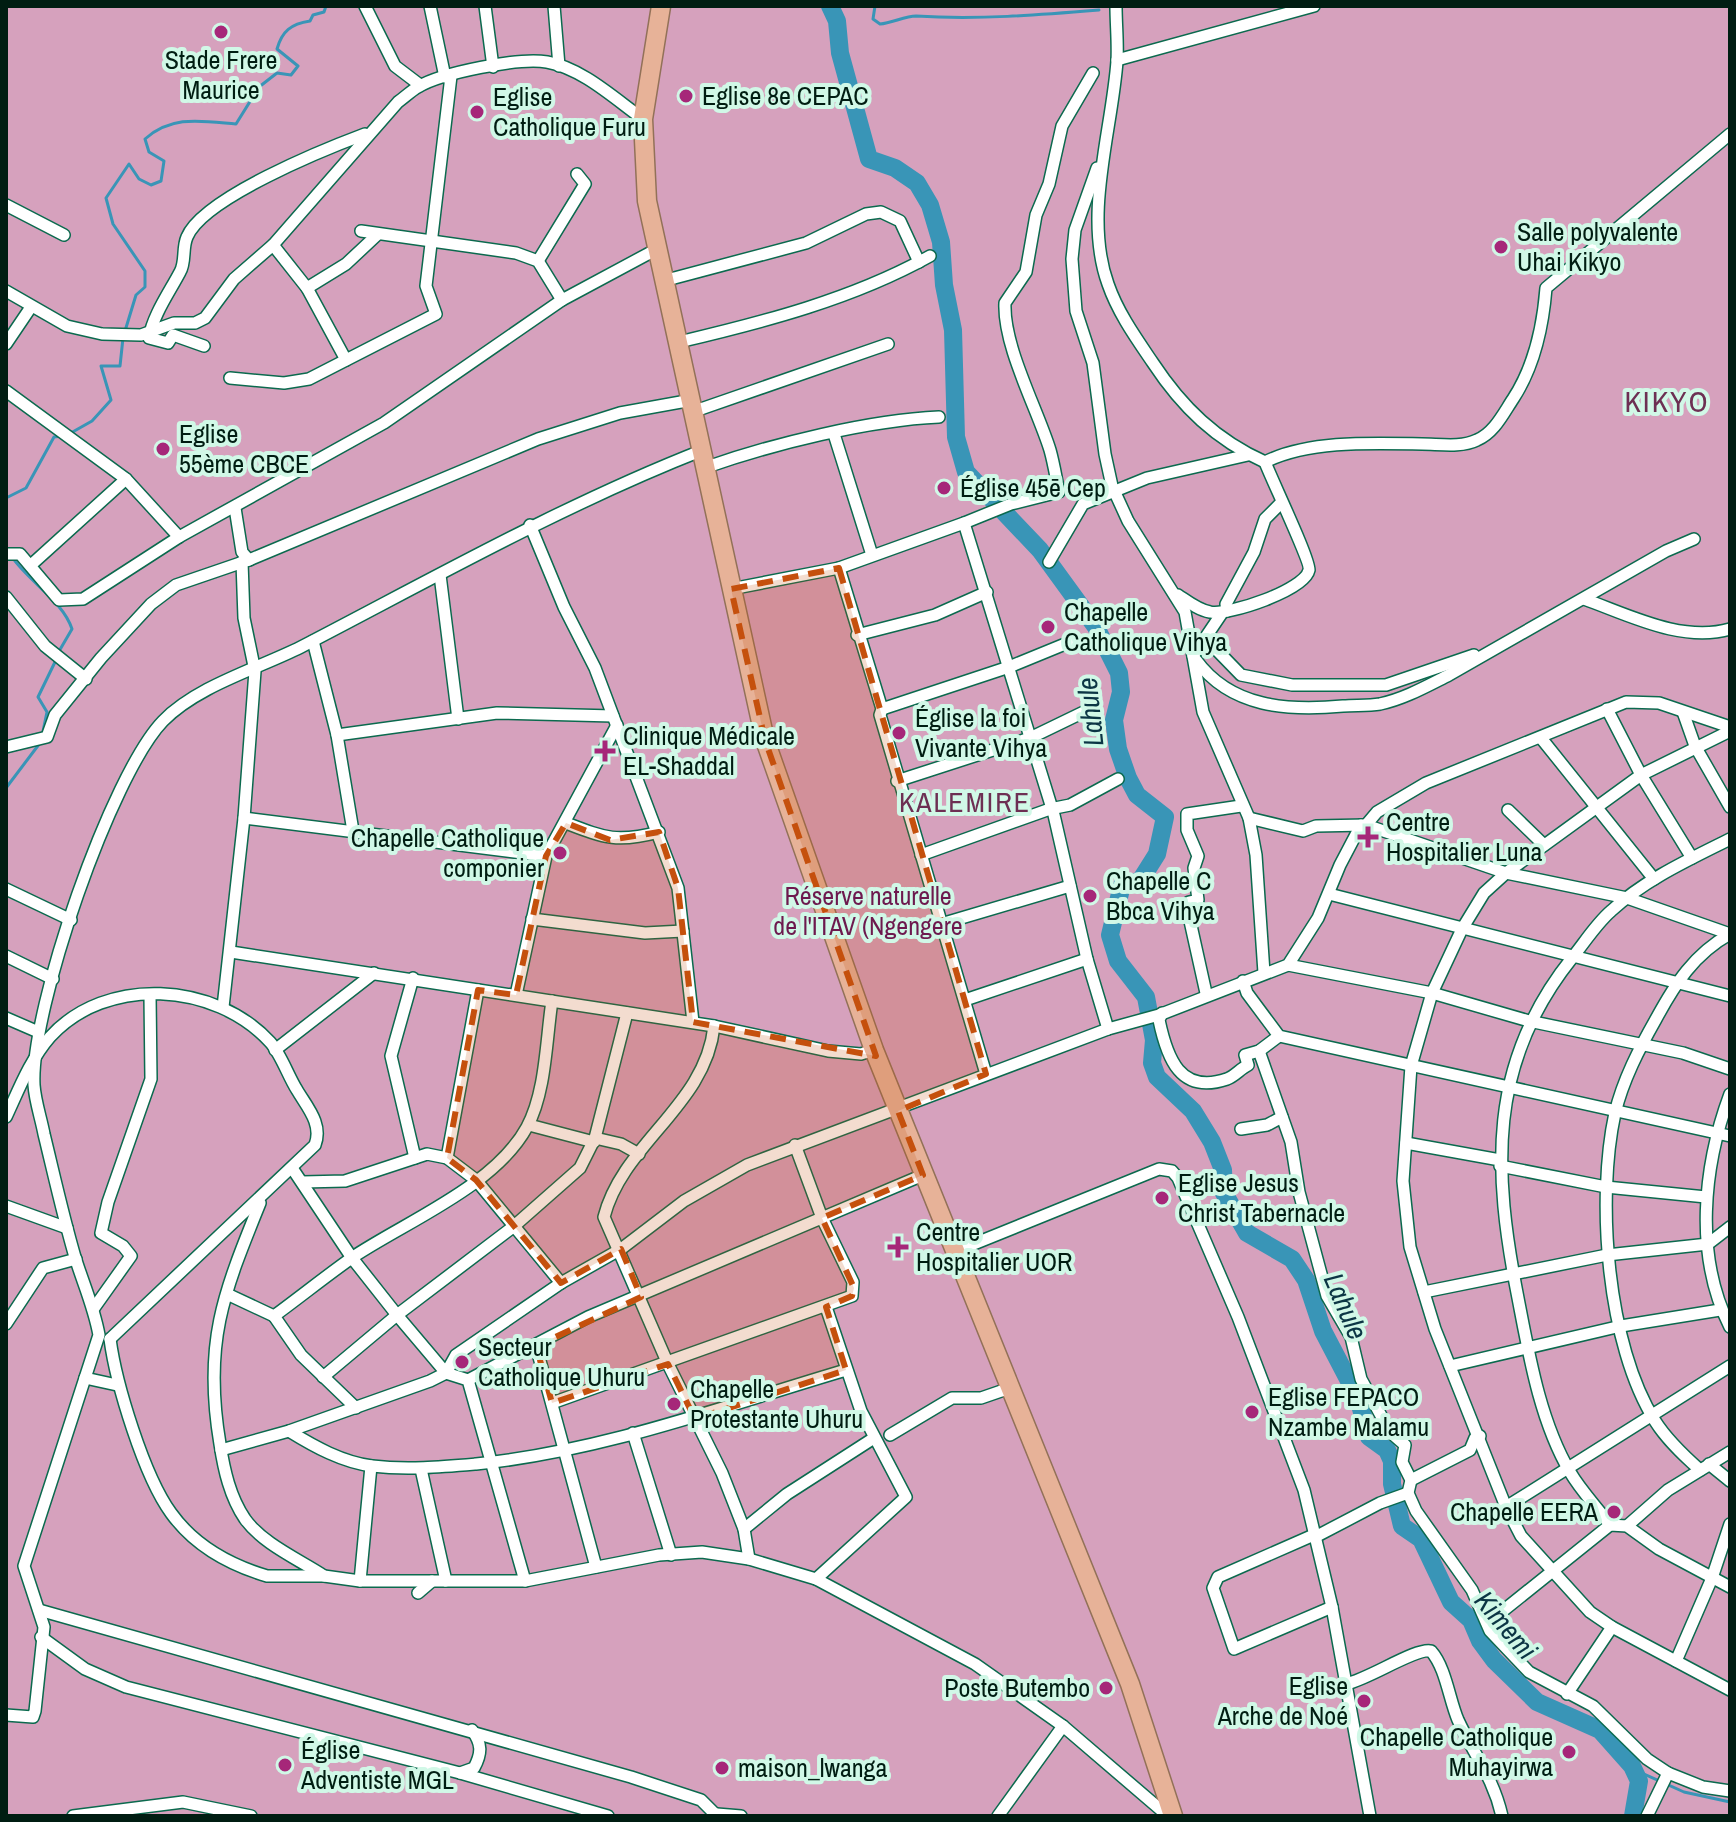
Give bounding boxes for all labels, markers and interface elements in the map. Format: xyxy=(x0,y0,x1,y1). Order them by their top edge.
marker: Stade Frere Maurice xyxy=(212,23,230,41)
place label: Stade Frere Maurice xyxy=(165,42,277,107)
place label: Eglise 8e CEPAC xyxy=(702,78,869,113)
place label: Eglise Catholique Furu xyxy=(493,79,646,144)
marker: Eglise 8e CEPAC xyxy=(677,87,695,105)
marker: Eglise Catholique Furu xyxy=(468,103,486,121)
place label: Salle polyvalente Uhai Kikyo xyxy=(1517,214,1678,279)
marker: Salle polyvalente Uhai Kikyo xyxy=(1492,238,1510,256)
district label: KIKYO xyxy=(1624,381,1710,421)
place label: Eglise 55ème CBCE xyxy=(179,416,309,481)
marker: Eglise 55ème CBCE xyxy=(154,440,172,458)
place label: Église 45ē Cep xyxy=(960,470,1106,505)
marker: Église 45ē Cep xyxy=(935,479,953,497)
place label: Chapelle Catholique Vihya xyxy=(1064,594,1227,659)
marker: Chapelle Catholique Vihya xyxy=(1039,618,1057,636)
water label: Lahule xyxy=(1068,676,1112,748)
place label: Église la foi Vivante Vihya xyxy=(915,700,1047,765)
place label: Clinique Médicale EL-Shaddal xyxy=(623,718,795,783)
marker: Église la foi Vivante Vihya xyxy=(890,724,908,742)
marker: Clinique Médicale EL-Shaddal xyxy=(594,740,616,762)
district label: KALEMIRE xyxy=(899,783,1031,821)
place label: Centre Hospitalier Luna xyxy=(1386,804,1543,869)
place label: Chapelle Catholique componier xyxy=(351,820,544,885)
marker: Centre Hospitalier Luna xyxy=(1357,826,1379,848)
marker: Chapelle Catholique componier xyxy=(551,844,569,862)
place label: Chapelle C Bbca Vihya xyxy=(1106,863,1215,928)
park label: Réserve naturelle de l'ITAV (Ngengere xyxy=(773,878,963,943)
marker: Chapelle C Bbca Vihya xyxy=(1081,887,1099,905)
place label: Eglise Jesus Christ Tabernacle xyxy=(1178,1165,1345,1230)
marker: Eglise Jesus Christ Tabernacle xyxy=(1153,1189,1171,1207)
place label: Centre Hospitalier UOR xyxy=(916,1214,1072,1279)
marker: Centre Hospitalier UOR xyxy=(887,1236,909,1258)
water label: Lahule xyxy=(1315,1267,1377,1345)
place label: Secteur Catholique Uhuru xyxy=(478,1329,645,1394)
marker: Secteur Catholique Uhuru xyxy=(453,1353,471,1371)
place label: Chapelle Protestante Uhuru xyxy=(690,1371,863,1436)
place label: Eglise FEPACO Nzambe Malamu xyxy=(1268,1379,1429,1444)
marker: Chapelle Protestante Uhuru xyxy=(665,1395,683,1413)
marker: Eglise FEPACO Nzambe Malamu xyxy=(1243,1403,1261,1421)
place label: Chapelle EERA xyxy=(1450,1494,1599,1529)
marker: Chapelle EERA xyxy=(1605,1503,1623,1521)
water label: Kimemi xyxy=(1466,1582,1546,1668)
place label: Eglise Arche de Noé xyxy=(1217,1668,1348,1733)
place label: Poste Butembo xyxy=(944,1670,1090,1705)
marker: Poste Butembo xyxy=(1097,1679,1115,1697)
marker: Eglise Arche de Noé xyxy=(1355,1692,1373,1710)
place label: Chapelle Catholique Muhayirwa xyxy=(1360,1719,1553,1784)
place label: Église Adventiste MGL xyxy=(300,1732,454,1797)
marker: Chapelle Catholique Muhayirwa xyxy=(1560,1743,1578,1761)
place label: maison_lwanga xyxy=(738,1750,887,1785)
marker: Église Adventiste MGL xyxy=(276,1756,294,1774)
marker: maison_lwanga xyxy=(713,1759,731,1777)

